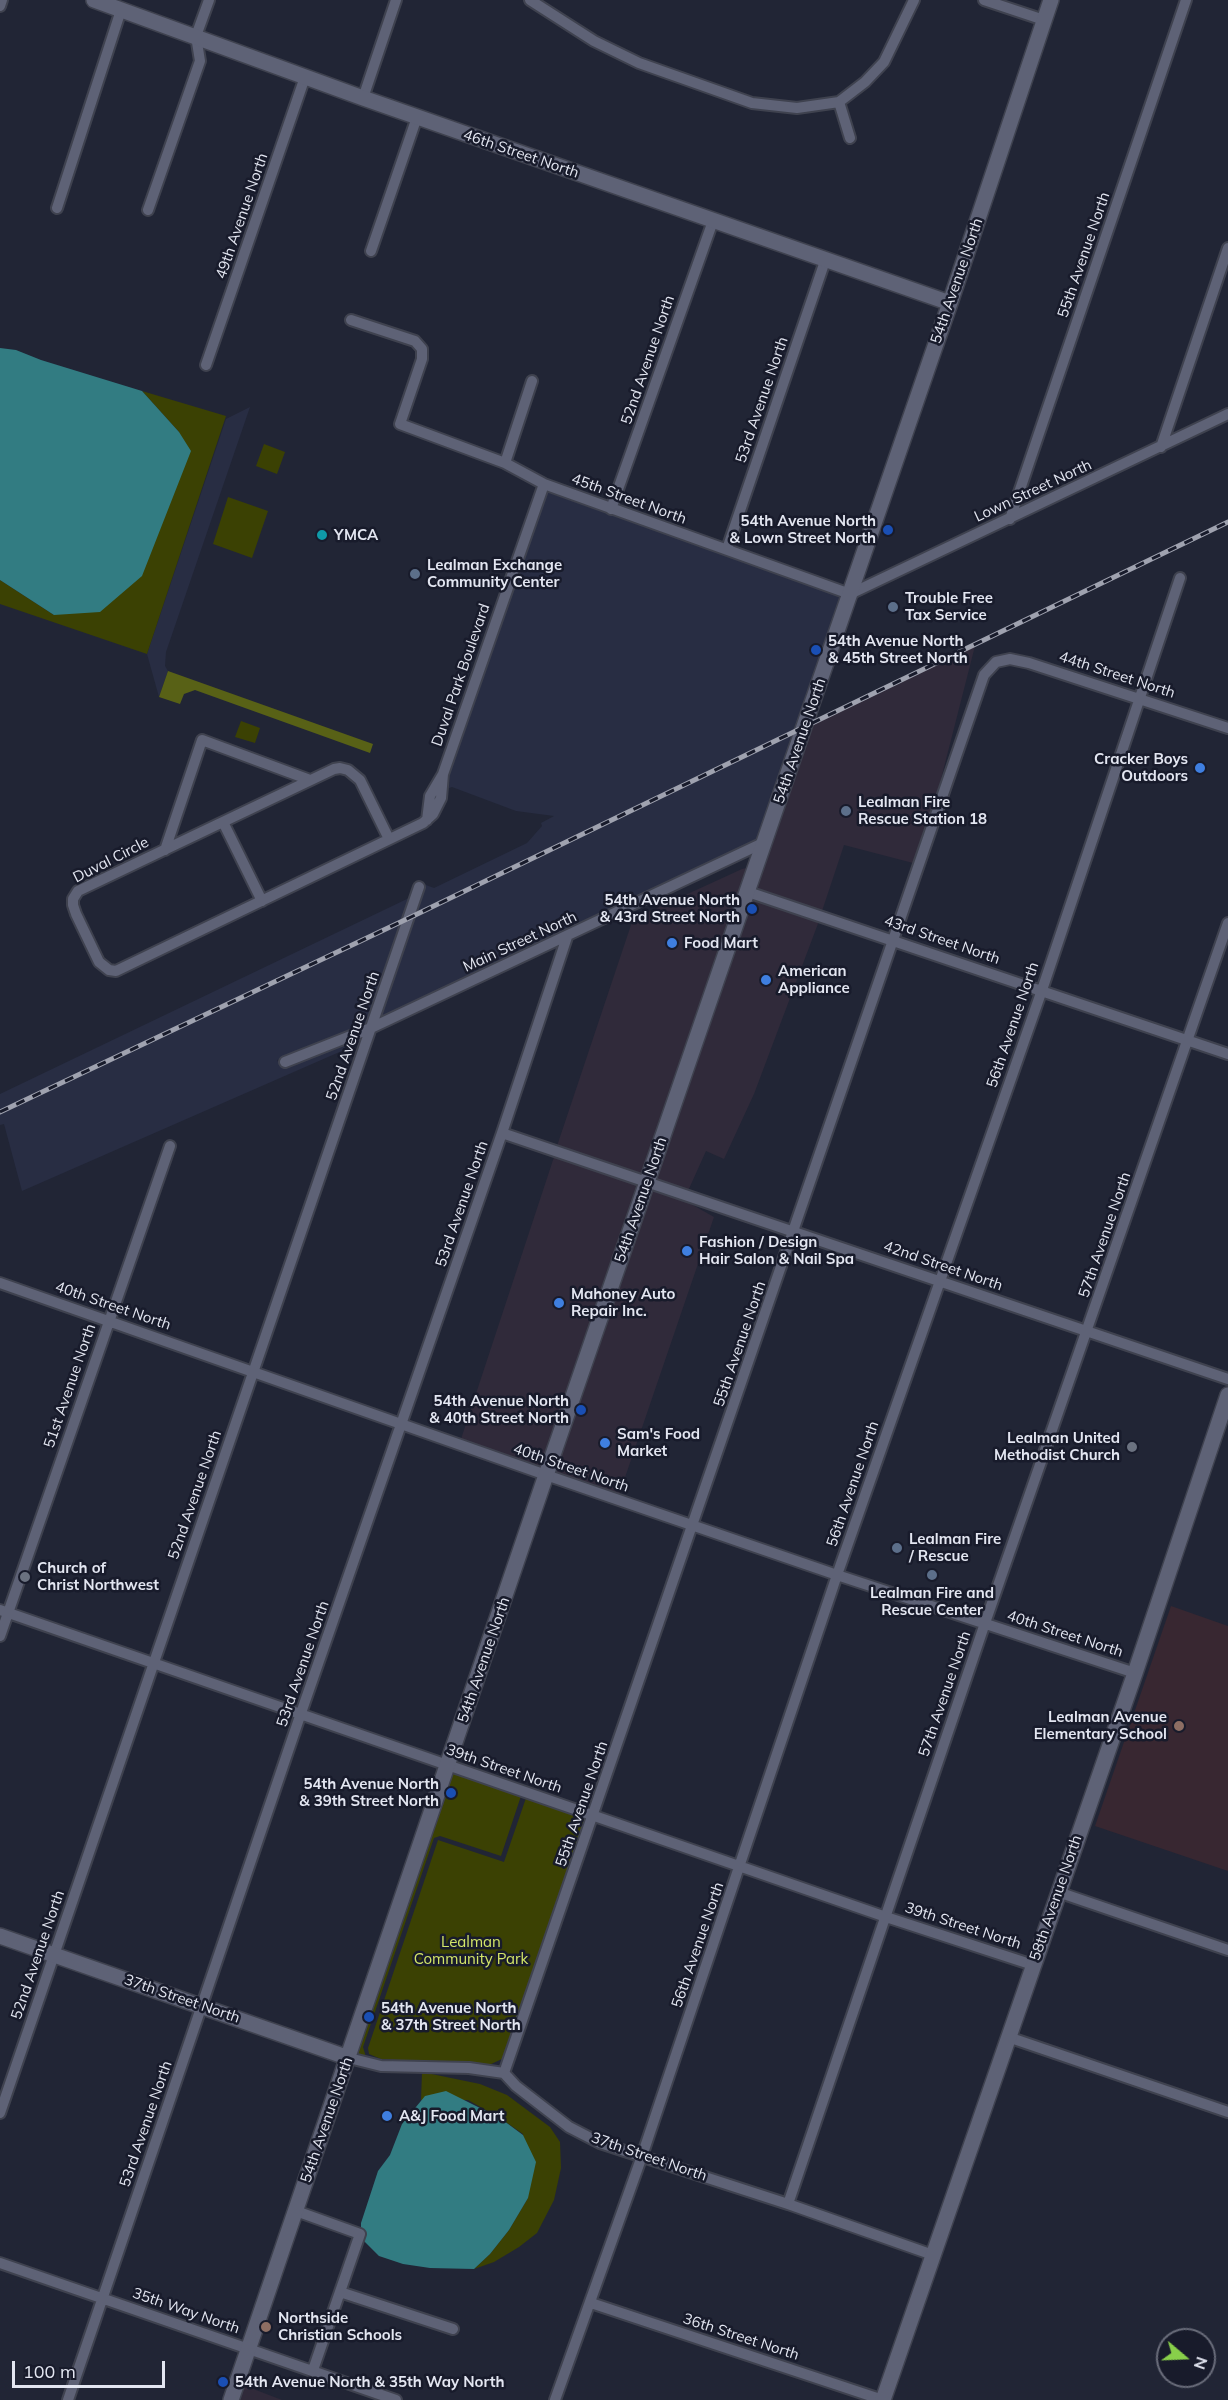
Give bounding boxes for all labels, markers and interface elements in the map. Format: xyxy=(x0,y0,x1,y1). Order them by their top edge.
street label: 46th Street North xyxy=(461,126,581,182)
street label: 49th Avenue North xyxy=(212,151,272,281)
street label: 55th Avenue North xyxy=(1054,190,1114,320)
street label: 54th Avenue North xyxy=(927,216,987,346)
street label: 52nd Avenue North xyxy=(617,293,679,427)
street label: 53rd Avenue North xyxy=(732,335,792,465)
street label: Lown Street North xyxy=(971,456,1095,526)
street label: 45th Street North xyxy=(569,470,689,528)
place label: 54th Avenue North & Lown Street North xyxy=(730,512,876,547)
marker: 54th Avenue North & Lown Street North xyxy=(881,523,895,537)
place label: YMCA xyxy=(334,526,378,544)
marker: YMCA xyxy=(315,528,329,542)
place label: Lealman Exchange Community Center xyxy=(427,556,562,591)
marker: Lealman Exchange Community Center xyxy=(408,567,422,581)
place label: Trouble Free Tax Service xyxy=(905,589,993,624)
marker: Trouble Free Tax Service xyxy=(886,600,900,614)
street label: Duval Park Boulevard xyxy=(428,601,494,749)
place label: 54th Avenue North & 45th Street North xyxy=(828,632,968,667)
marker: 54th Avenue North & 45th Street North xyxy=(809,643,823,657)
street label: 44th Street North xyxy=(1057,648,1177,702)
street label: 54th Avenue North xyxy=(770,676,830,806)
place label: Cracker Boys Outdoors xyxy=(1094,750,1188,785)
marker: Cracker Boys Outdoors xyxy=(1193,761,1207,775)
place label: Lealman Fire Rescue Station 18 xyxy=(858,793,987,828)
marker: Lealman Fire Rescue Station 18 xyxy=(839,804,853,818)
street label: Duval Circle xyxy=(70,833,152,887)
place label: 54th Avenue North & 43rd Street North xyxy=(600,891,740,926)
marker: 54th Avenue North & 43rd Street North xyxy=(745,902,759,916)
street label: Main Street North xyxy=(460,908,580,976)
street label: 43rd Street North xyxy=(882,912,1002,968)
place label: Food Mart xyxy=(684,934,758,952)
marker: Food Mart xyxy=(665,936,679,950)
street label: 56th Avenue North xyxy=(983,960,1043,1090)
place label: American Appliance xyxy=(778,962,850,997)
street label: 52nd Avenue North xyxy=(322,969,384,1103)
marker: American Appliance xyxy=(759,973,773,987)
street label: 54th Avenue North xyxy=(611,1135,671,1265)
street label: 53rd Avenue North xyxy=(432,1139,492,1269)
street label: 57th Avenue North xyxy=(1075,1170,1135,1300)
place label: Fashion / Design Hair Salon & Nail Spa xyxy=(699,1233,854,1268)
street label: 42nd Street North xyxy=(881,1237,1005,1295)
marker: Fashion / Design Hair Salon & Nail Spa xyxy=(680,1244,694,1258)
street label: 40th Street North xyxy=(53,1278,173,1334)
street label: 55th Avenue North xyxy=(710,1279,770,1409)
place label: Mahoney Auto Repair Inc. xyxy=(571,1285,675,1320)
marker: Mahoney Auto Repair Inc. xyxy=(552,1296,566,1310)
street label: 51st Avenue North xyxy=(40,1321,100,1451)
place label: 54th Avenue North & 40th Street North xyxy=(429,1392,569,1427)
marker: 54th Avenue North & 40th Street North xyxy=(574,1403,588,1417)
street label: 56th Avenue North xyxy=(823,1419,883,1549)
place label: Sam's Food Market xyxy=(617,1425,700,1460)
street label: 52nd Avenue North xyxy=(164,1428,226,1562)
place label: Lealman United Methodist Church xyxy=(994,1429,1120,1464)
marker: Sam's Food Market xyxy=(598,1436,612,1450)
street label: 40th Street North xyxy=(511,1440,631,1496)
marker: Lealman United Methodist Church xyxy=(1125,1440,1139,1454)
place label: Lealman Fire / Rescue xyxy=(909,1530,1001,1565)
marker: Lealman Fire / Rescue xyxy=(890,1541,904,1555)
place label: Church of Christ Northwest xyxy=(37,1559,159,1594)
marker: Lealman Fire and Rescue Center xyxy=(925,1568,939,1582)
marker: Church of Christ Northwest xyxy=(18,1570,32,1584)
place label: Lealman Fire and Rescue Center xyxy=(870,1584,994,1619)
street label: 54th Avenue North xyxy=(454,1595,514,1725)
street label: 53rd Avenue North xyxy=(273,1599,333,1729)
street label: 40th Street North xyxy=(1005,1607,1125,1661)
street label: 57th Avenue North xyxy=(915,1629,975,1759)
place label: Lealman Avenue Elementary School xyxy=(1034,1708,1167,1743)
marker: Lealman Avenue Elementary School xyxy=(1172,1719,1186,1733)
street label: 55th Avenue North xyxy=(552,1739,612,1869)
street label: 39th Street North xyxy=(444,1741,564,1797)
place label: 54th Avenue North & 39th Street North xyxy=(299,1775,439,1810)
marker: 54th Avenue North & 39th Street North xyxy=(444,1786,458,1800)
street label: 58th Avenue North xyxy=(1026,1833,1086,1963)
street label: 56th Avenue North xyxy=(668,1880,728,2010)
street label: 52nd Avenue North xyxy=(7,1888,69,2022)
street label: 39th Street North xyxy=(903,1899,1023,1953)
park label: Lealman Community Park xyxy=(414,1933,528,1968)
street label: 37th Street North xyxy=(122,1971,242,2027)
place label: 54th Avenue North & 37th Street North xyxy=(381,1999,521,2034)
marker: 54th Avenue North & 37th Street North xyxy=(362,2010,376,2024)
street label: 54th Avenue North xyxy=(297,2055,357,2185)
street label: 53rd Avenue North xyxy=(116,2059,176,2189)
place label: A&J Food Mart xyxy=(399,2107,504,2125)
marker: A&J Food Mart xyxy=(380,2109,394,2123)
street label: 37th Street North xyxy=(589,2129,709,2185)
street label: 35th Way North xyxy=(130,2284,242,2338)
place label: Northside Christian Schools xyxy=(278,2309,402,2344)
street label: 36th Street North xyxy=(681,2310,801,2364)
marker: Northside Christian Schools xyxy=(259,2320,273,2334)
north arrow xyxy=(1156,2328,1216,2388)
scale bar xyxy=(15,2349,168,2387)
text: N xyxy=(1190,2354,1213,2372)
text: 100 m xyxy=(23,2360,76,2383)
place label: 54th Avenue North & 35th Way North xyxy=(235,2373,504,2391)
marker: 54th Avenue North & 35th Way North xyxy=(216,2375,230,2389)

